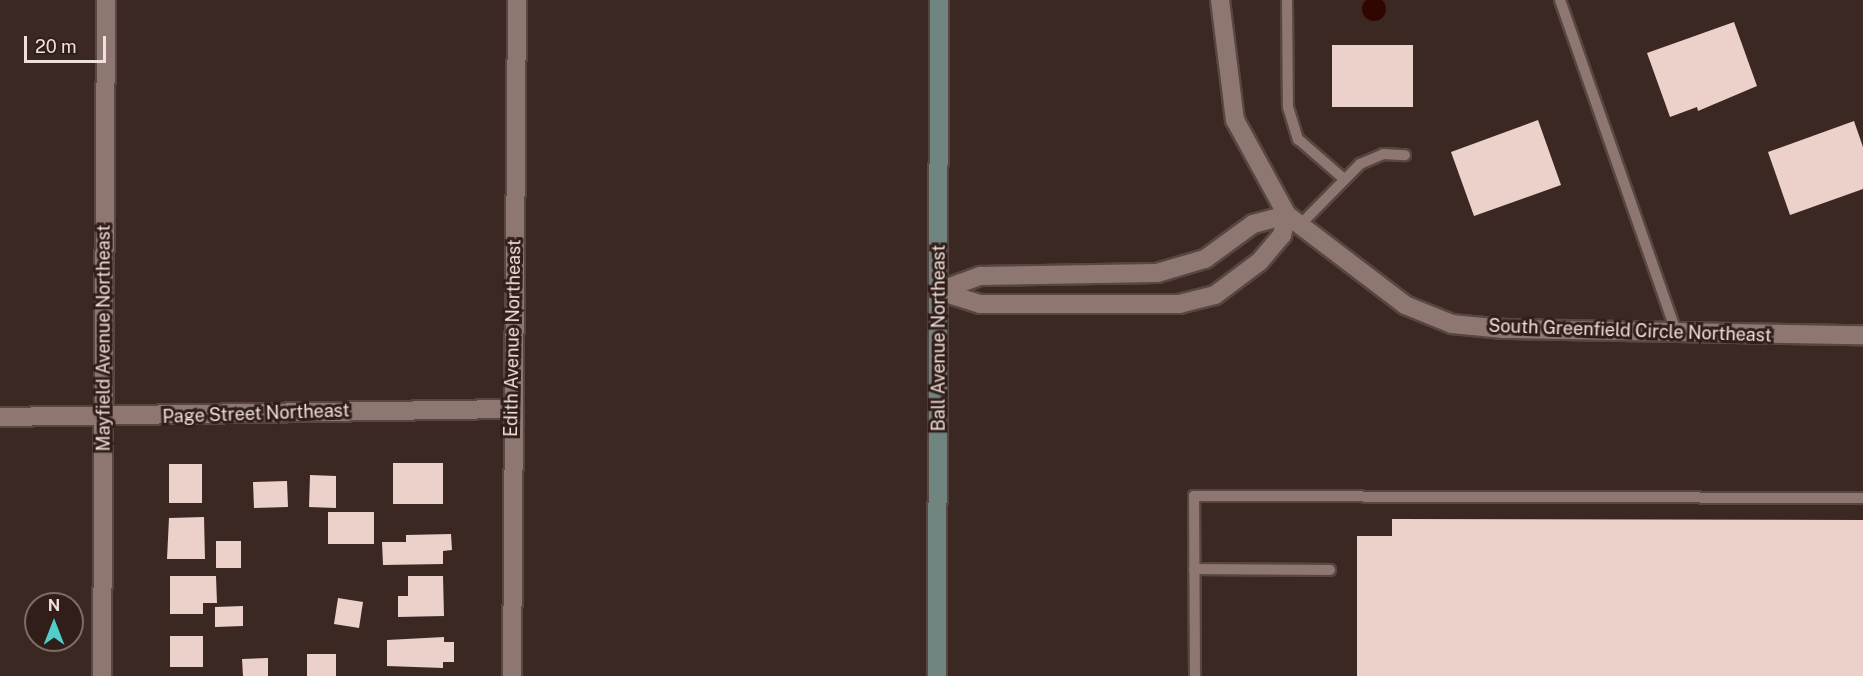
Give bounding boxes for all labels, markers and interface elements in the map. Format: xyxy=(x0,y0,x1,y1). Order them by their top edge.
scale bar xyxy=(27,24,110,62)
text: 20 m xyxy=(35,36,77,57)
street label: Mayfield Avenue Northeast xyxy=(93,225,115,451)
street label: Edith Avenue Northeast xyxy=(500,239,526,437)
street label: Ball Avenue Northeast xyxy=(928,245,950,431)
street label: South Greenfield Circle Northeast xyxy=(1488,315,1772,347)
street label: Page Street Northeast xyxy=(162,400,350,428)
north arrow xyxy=(24,592,84,652)
text: N xyxy=(48,596,60,615)

